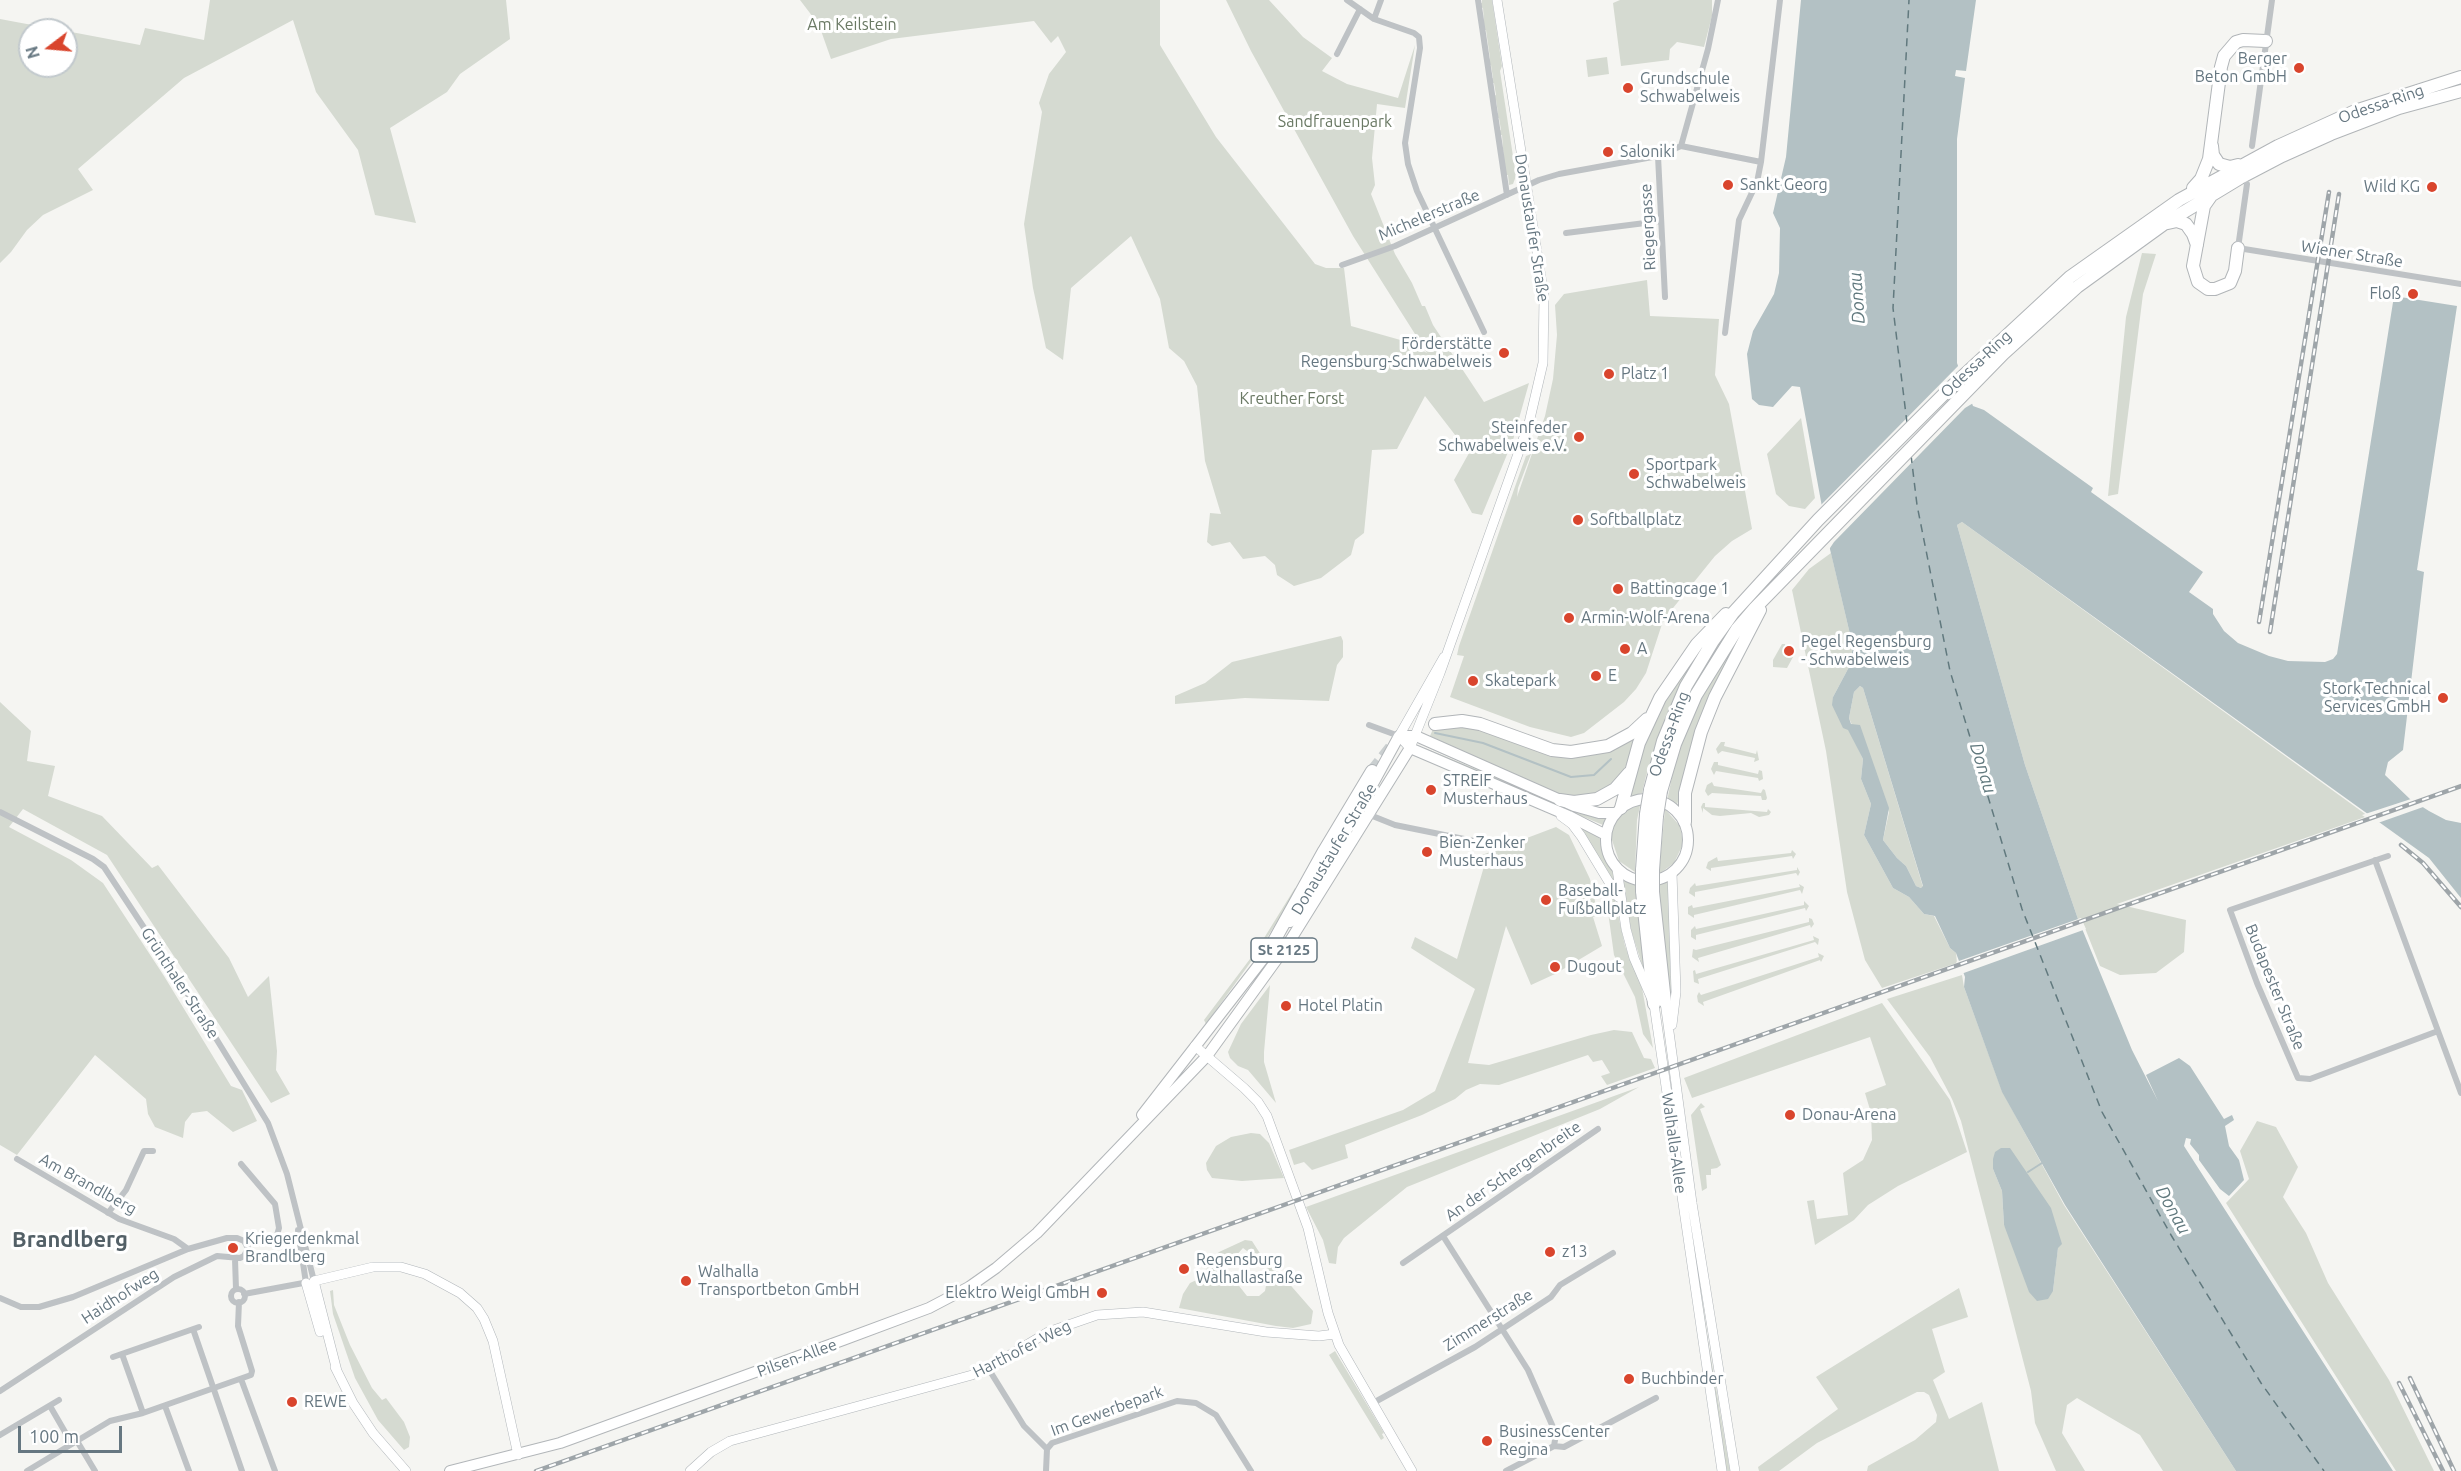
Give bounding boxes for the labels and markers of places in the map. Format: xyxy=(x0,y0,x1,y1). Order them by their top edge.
place label: Berger Beton GmbH xyxy=(2195,49,2287,87)
marker: Berger Beton GmbH xyxy=(2292,61,2306,75)
place label: Grundschule Schwabelweis xyxy=(1640,69,1740,107)
marker: Grundschule Schwabelweis xyxy=(1621,81,1635,95)
place label: Saloniki xyxy=(1620,142,1675,162)
marker: Saloniki xyxy=(1601,145,1615,159)
place label: Sankt Georg xyxy=(1740,175,1828,195)
place label: Wild KG xyxy=(2364,177,2420,197)
marker: Sankt Georg xyxy=(1721,178,1735,192)
marker: Wild KG xyxy=(2425,180,2439,194)
place label: Floß xyxy=(2369,284,2401,304)
marker: Floß xyxy=(2406,287,2420,301)
place label: Förderstätte Regensburg-Schwabelweis xyxy=(1301,334,1492,372)
marker: Förderstätte Regensburg-Schwabelweis xyxy=(1497,346,1511,360)
place label: Platz 1 xyxy=(1621,364,1669,384)
marker: Platz 1 xyxy=(1602,367,1616,381)
place label: Steinfeder Schwabelweis e.V. xyxy=(1439,418,1567,456)
marker: Steinfeder Schwabelweis e.V. xyxy=(1572,430,1586,444)
place label: Sportpark Schwabelweis xyxy=(1646,455,1746,493)
marker: Sportpark Schwabelweis xyxy=(1627,467,1641,481)
place label: Softballplatz xyxy=(1590,510,1682,530)
marker: Softballplatz xyxy=(1571,513,1585,527)
place label: Battingcage 1 xyxy=(1630,579,1730,599)
marker: Battingcage 1 xyxy=(1611,582,1625,596)
place label: Armin-Wolf-Arena xyxy=(1581,608,1710,628)
marker: Armin-Wolf-Arena xyxy=(1562,611,1576,625)
place label: Pegel Regensburg - Schwabelweis xyxy=(1801,632,1932,670)
place label: A xyxy=(1637,639,1647,659)
marker: A xyxy=(1618,642,1632,656)
marker: Pegel Regensburg - Schwabelweis xyxy=(1782,644,1796,658)
place label: E xyxy=(1608,666,1617,686)
marker: E xyxy=(1589,669,1603,683)
place label: Skatepark xyxy=(1485,671,1556,691)
marker: Skatepark xyxy=(1466,674,1480,688)
place label: Stork Technical Services GmbH xyxy=(2323,679,2431,717)
marker: Stork Technical Services GmbH xyxy=(2436,691,2450,705)
place label: STREIF Musterhaus xyxy=(1443,771,1528,809)
marker: STREIF Musterhaus xyxy=(1424,783,1438,797)
place label: Bien-Zenker Musterhaus xyxy=(1439,833,1525,871)
marker: Bien-Zenker Musterhaus xyxy=(1420,845,1434,859)
place label: Baseball- Fußballplatz xyxy=(1558,881,1646,919)
marker: Baseball- Fußballplatz xyxy=(1539,893,1553,907)
place label: Dugout xyxy=(1567,957,1621,977)
marker: Dugout xyxy=(1548,960,1562,974)
place label: Hotel Platin xyxy=(1298,996,1383,1016)
marker: Hotel Platin xyxy=(1279,999,1293,1013)
place label: Donau-Arena xyxy=(1802,1105,1896,1125)
marker: Donau-Arena xyxy=(1783,1108,1797,1122)
place label: Kriegerdenkmal Brandlberg xyxy=(245,1229,359,1267)
marker: Kriegerdenkmal Brandlberg xyxy=(226,1241,240,1255)
place label: z13 xyxy=(1562,1242,1587,1262)
marker: z13 xyxy=(1543,1245,1557,1259)
place label: Regensburg Walhallastraße xyxy=(1196,1250,1303,1288)
place label: Walhalla Transportbeton GmbH xyxy=(698,1262,859,1300)
marker: Regensburg Walhallastraße xyxy=(1177,1262,1191,1276)
marker: Walhalla Transportbeton GmbH xyxy=(679,1274,693,1288)
place label: Elektro Weigl GmbH xyxy=(945,1283,1090,1303)
marker: Elektro Weigl GmbH xyxy=(1095,1286,1109,1300)
place label: Buchbinder xyxy=(1641,1369,1724,1389)
marker: Buchbinder xyxy=(1622,1372,1636,1386)
place label: REWE xyxy=(304,1392,347,1412)
marker: REWE xyxy=(285,1395,299,1409)
place label: BusinessCenter Regina xyxy=(1499,1422,1610,1460)
marker: BusinessCenter Regina xyxy=(1480,1434,1494,1448)

